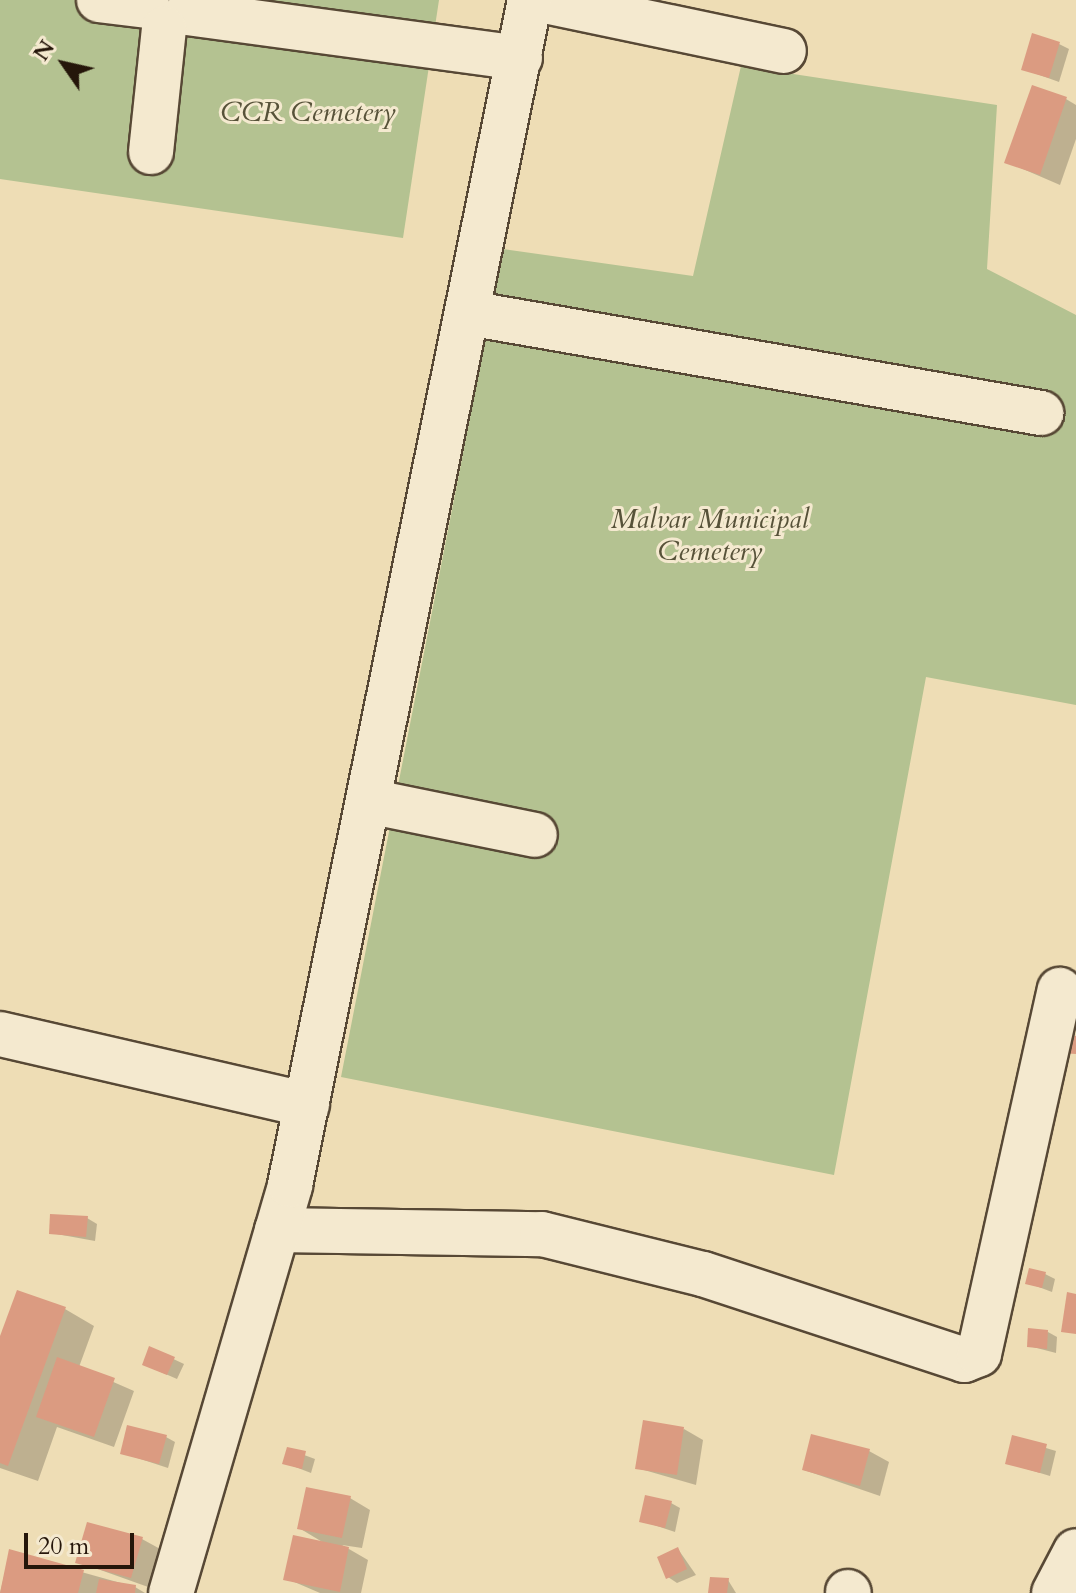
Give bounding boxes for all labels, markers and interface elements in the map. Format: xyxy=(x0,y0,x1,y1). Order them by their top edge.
north arrow xyxy=(24,24,104,104)
text: N xyxy=(26,34,62,67)
park label: CCR Cemetery xyxy=(220,95,396,129)
park label: Malvar Municipal Cemetery xyxy=(611,502,809,568)
scale bar xyxy=(28,1517,138,1567)
text: 20 m xyxy=(38,1530,89,1563)

